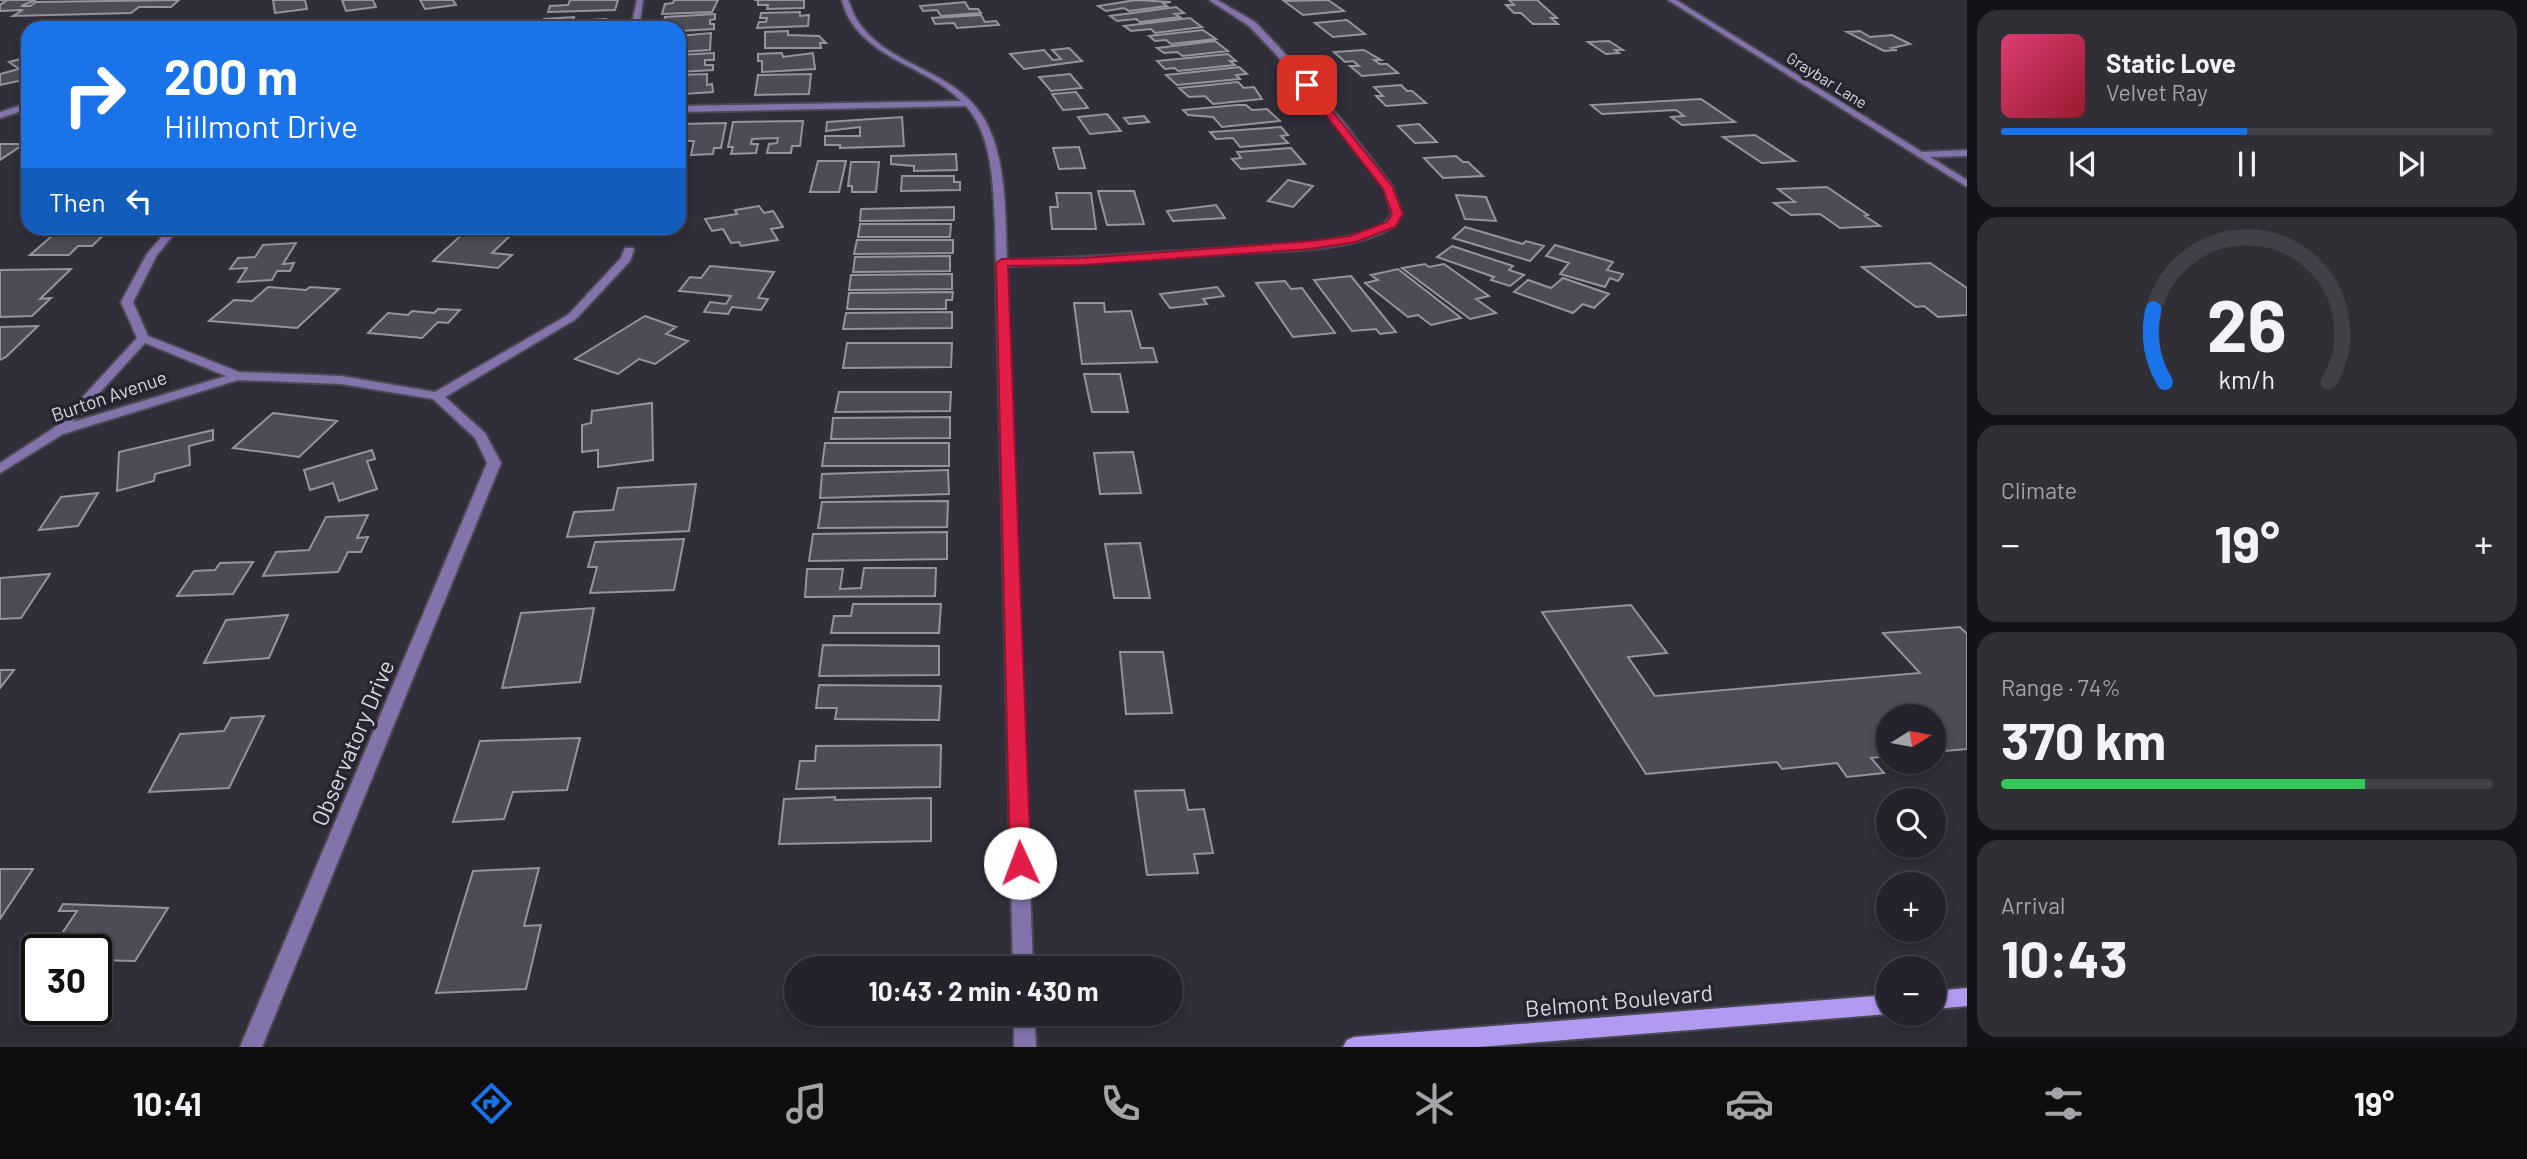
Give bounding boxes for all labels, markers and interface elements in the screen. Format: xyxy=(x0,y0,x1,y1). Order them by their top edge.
text: 200 m xyxy=(164,46,298,105)
street label: Graybar Lane xyxy=(1784,47,1871,112)
text: Static Love xyxy=(2106,47,2236,78)
icon: right xyxy=(49,49,140,140)
pin xyxy=(1277,55,1337,115)
icon: arrive xyxy=(1288,66,1326,104)
text: Velvet Ray xyxy=(2106,78,2208,106)
text: Hillmont Drive xyxy=(164,106,358,144)
icon: previous xyxy=(2064,145,2102,183)
icon: pause xyxy=(2228,145,2266,183)
icon: next xyxy=(2392,145,2430,183)
icon: left xyxy=(120,182,158,220)
text: Then xyxy=(49,186,106,217)
text: 26 xyxy=(2207,280,2287,368)
text: km/h xyxy=(2219,364,2275,394)
street label: Burton Avenue xyxy=(48,365,170,426)
text: Climate xyxy=(2001,476,2077,504)
text: 19° xyxy=(2214,511,2280,573)
text: − xyxy=(2001,520,2020,566)
text: + xyxy=(2474,520,2493,566)
street label: Observatory Drive xyxy=(305,655,400,830)
text: Range · 74% xyxy=(2001,673,2121,701)
north arrow xyxy=(1876,704,1946,774)
map controls xyxy=(1876,704,1946,1026)
text: 370 km xyxy=(2001,708,2166,770)
button: search xyxy=(1876,788,1946,858)
position arrow xyxy=(983,826,1057,900)
button: + xyxy=(1876,872,1946,942)
text: Arrival xyxy=(2001,891,2065,919)
text: 10:43 xyxy=(2001,926,2128,988)
speed limit sign: 30 xyxy=(21,934,112,1025)
button: − xyxy=(1876,956,1946,1026)
text: 10:43 · 2 min · 430 m xyxy=(868,975,1099,1006)
street label: Belmont Boulevard xyxy=(1524,978,1714,1022)
icon: directions xyxy=(467,1079,516,1128)
icon: music xyxy=(782,1079,831,1128)
icon: phone xyxy=(1096,1079,1145,1128)
icon: climate xyxy=(1410,1079,1459,1128)
icon: car xyxy=(1725,1079,1774,1128)
icon: filters xyxy=(2039,1079,2088,1128)
text: 10:41 xyxy=(133,1084,202,1122)
text: 19° xyxy=(2354,1084,2394,1122)

